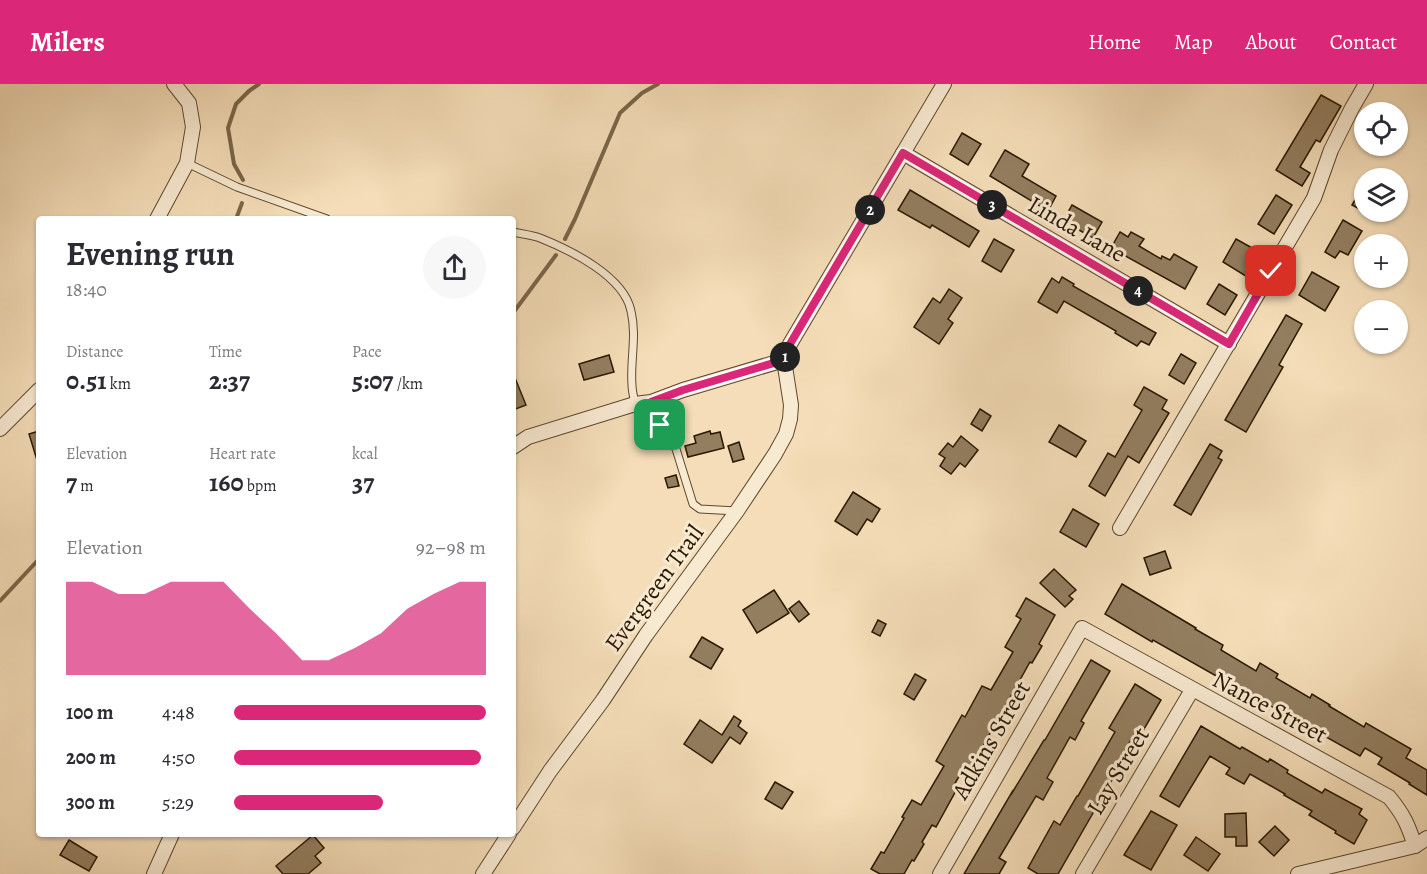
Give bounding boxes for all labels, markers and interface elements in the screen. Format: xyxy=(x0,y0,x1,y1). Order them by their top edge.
text: Milers xyxy=(30,23,105,61)
text: Home xyxy=(1088,28,1141,56)
text: Map xyxy=(1174,28,1212,56)
text: About xyxy=(1245,28,1297,56)
text: Contact xyxy=(1330,28,1397,56)
map controls xyxy=(1354,102,1408,354)
button: locate xyxy=(1354,102,1408,156)
button: layers xyxy=(1354,168,1408,222)
street label: Linda Lane xyxy=(1022,188,1132,270)
pin: 3 xyxy=(977,190,1007,220)
text: 3 xyxy=(989,194,995,216)
pin: 2 xyxy=(855,195,885,225)
text: 2 xyxy=(866,199,874,221)
text: Evening run xyxy=(66,231,235,276)
button: + xyxy=(1354,234,1408,288)
button: share xyxy=(423,236,486,299)
pin xyxy=(1245,245,1296,296)
icon: check xyxy=(1254,254,1287,287)
text: 18:40 xyxy=(66,276,107,303)
pin: 4 xyxy=(1123,276,1153,306)
text: 4 xyxy=(1134,280,1142,302)
button: − xyxy=(1354,300,1408,354)
text: Distance xyxy=(66,341,123,363)
text: Time xyxy=(209,341,242,363)
text: Pace xyxy=(352,341,382,363)
pin: 1 xyxy=(770,342,800,372)
text: 1 xyxy=(782,346,788,368)
text: 0.51 xyxy=(66,363,107,398)
text: 2:37 xyxy=(209,363,250,398)
text: 5:07 xyxy=(352,363,393,398)
text: km xyxy=(107,373,131,395)
text: /km xyxy=(393,373,423,395)
pin xyxy=(634,399,685,450)
icon: arrive xyxy=(643,408,676,441)
text: Elevation xyxy=(66,443,127,465)
text: Heart rate xyxy=(209,443,276,465)
text: kcal xyxy=(352,443,378,465)
text: 7 xyxy=(66,465,77,500)
text: 160 xyxy=(209,465,244,500)
text: 37 xyxy=(352,465,374,500)
text: m xyxy=(77,475,94,497)
text: bpm xyxy=(244,475,277,497)
street label: Evergreen Trail xyxy=(597,518,711,658)
text: Elevation xyxy=(66,534,143,561)
text: 92–98 m xyxy=(416,534,486,561)
street label: Nance Street xyxy=(1207,663,1333,751)
street label: Adkins Street xyxy=(944,675,1038,806)
text: 100 m xyxy=(66,699,114,726)
text: 4:48 xyxy=(162,699,195,726)
street label: Lay Street xyxy=(1079,721,1157,821)
text: 200 m xyxy=(66,744,116,771)
text: 4:50 xyxy=(162,744,195,771)
text: 300 m xyxy=(66,789,115,816)
text: 5:29 xyxy=(162,789,194,816)

